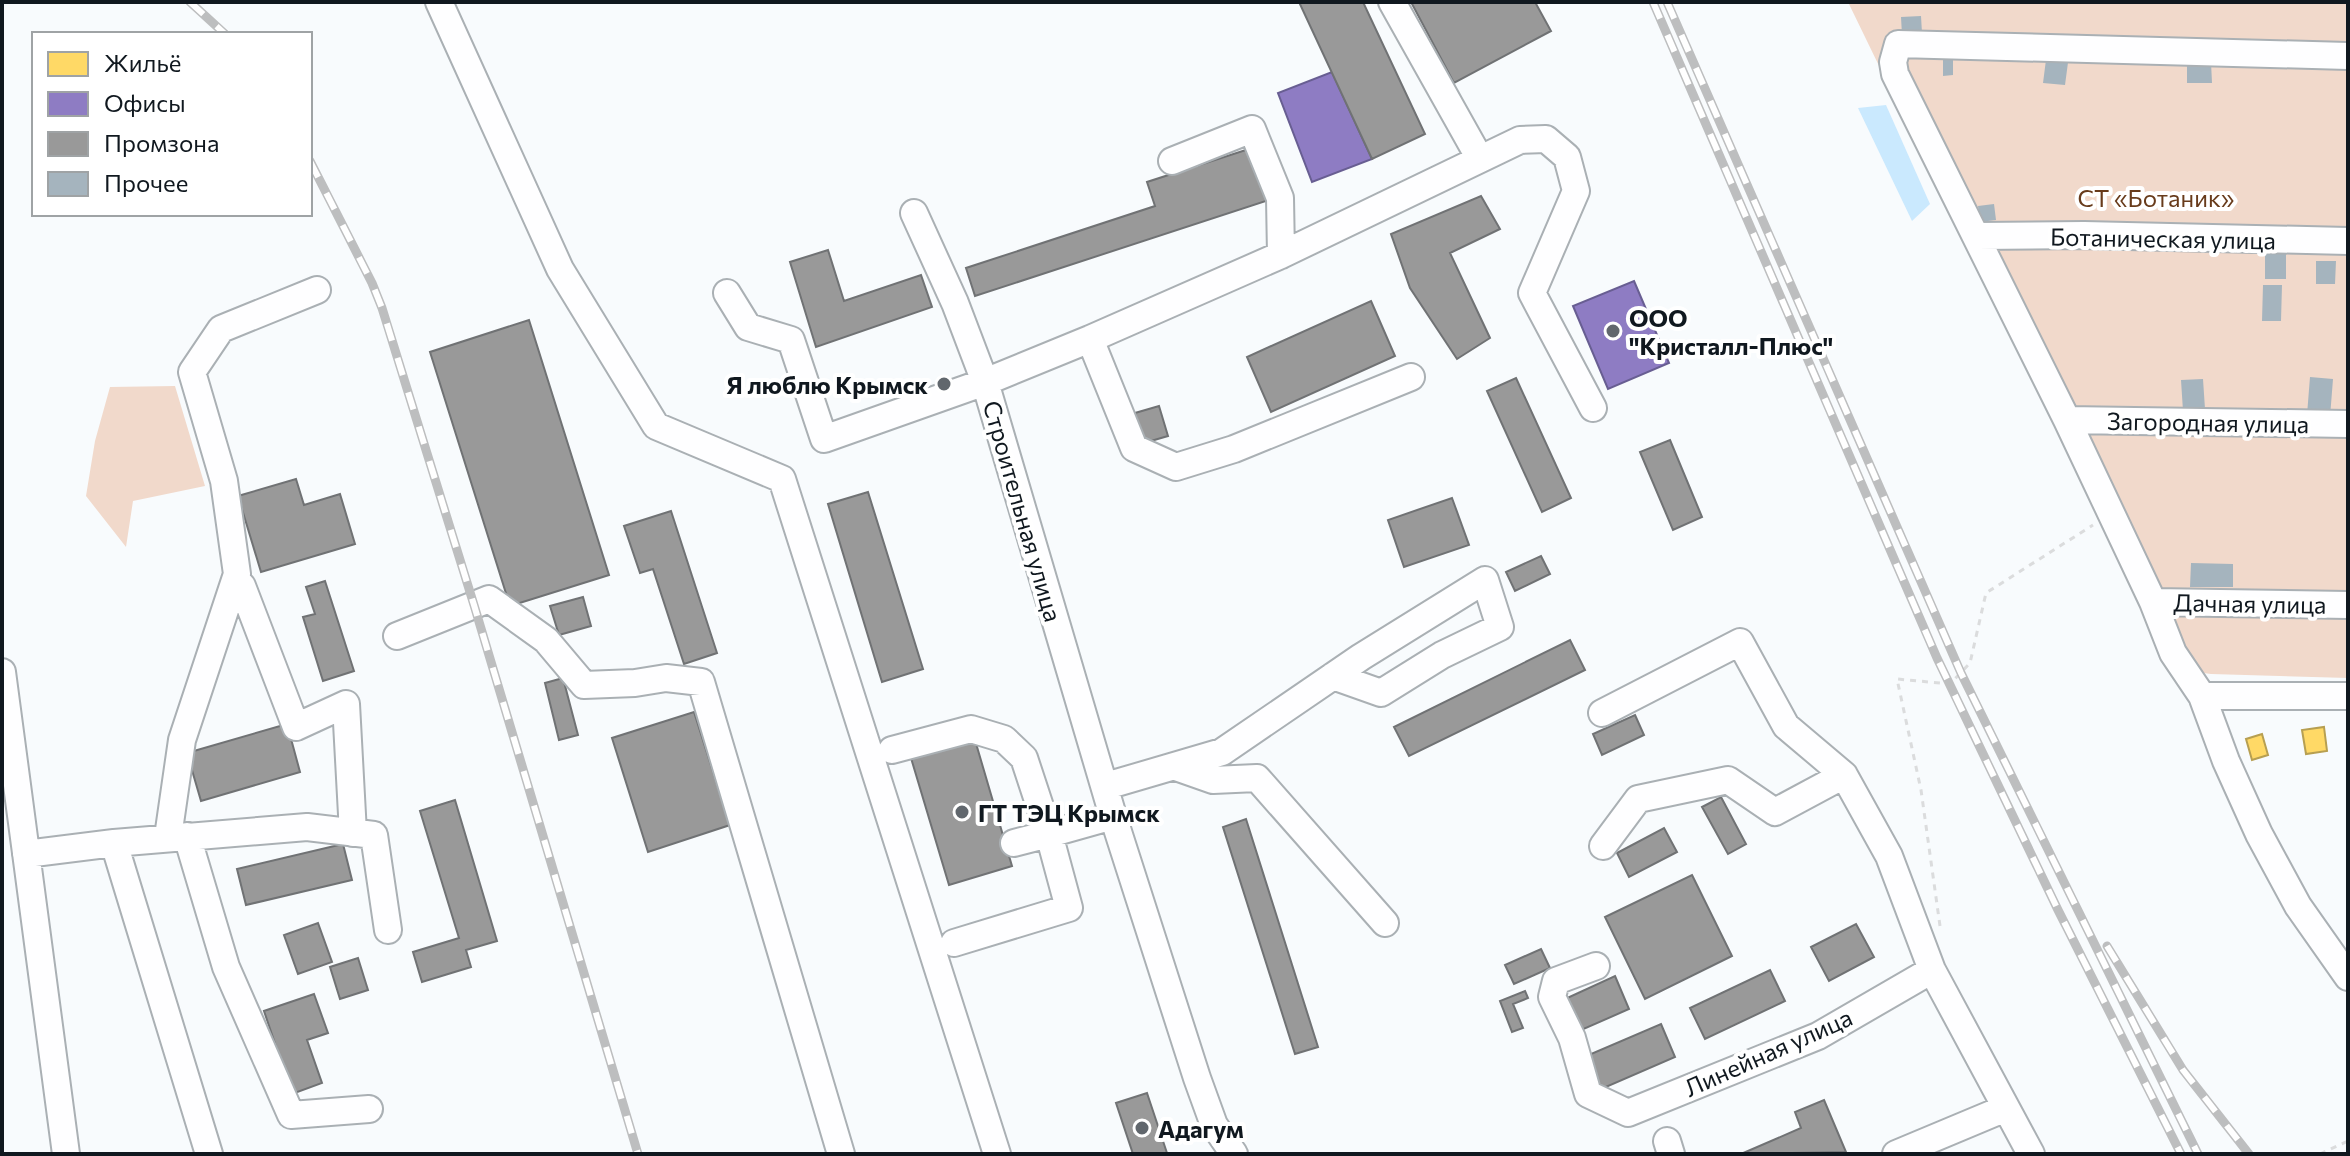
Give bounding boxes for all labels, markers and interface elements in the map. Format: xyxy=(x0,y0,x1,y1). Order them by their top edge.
legend xyxy=(32,32,312,216)
text: Жильё xyxy=(104,48,181,77)
text: Офисы xyxy=(104,88,186,117)
text: Промзона xyxy=(104,128,219,157)
text: Прочее xyxy=(104,168,188,197)
park label: СТ «Ботаник» xyxy=(2078,183,2234,212)
street label: Ботаническая улица xyxy=(2050,222,2276,254)
place label: ООО "Кристалл-Плюс" xyxy=(1629,303,1833,360)
marker: ООО "Кристалл-Плюс" xyxy=(1604,322,1622,340)
place label: Я люблю Крымск xyxy=(726,370,928,399)
marker: Я люблю Крымск xyxy=(935,375,953,393)
street label: Строительная улица xyxy=(978,397,1068,625)
street label: Загородная улица xyxy=(2107,406,2309,438)
street label: Дачная улица xyxy=(2173,587,2327,619)
place label: ГТ ТЭЦ Крымск xyxy=(978,798,1160,827)
marker: ГТ ТЭЦ Крымск xyxy=(953,803,971,821)
street label: Линейная улица xyxy=(1679,1002,1857,1102)
place label: Адагум xyxy=(1158,1114,1244,1143)
marker: Адагум xyxy=(1133,1119,1151,1137)

